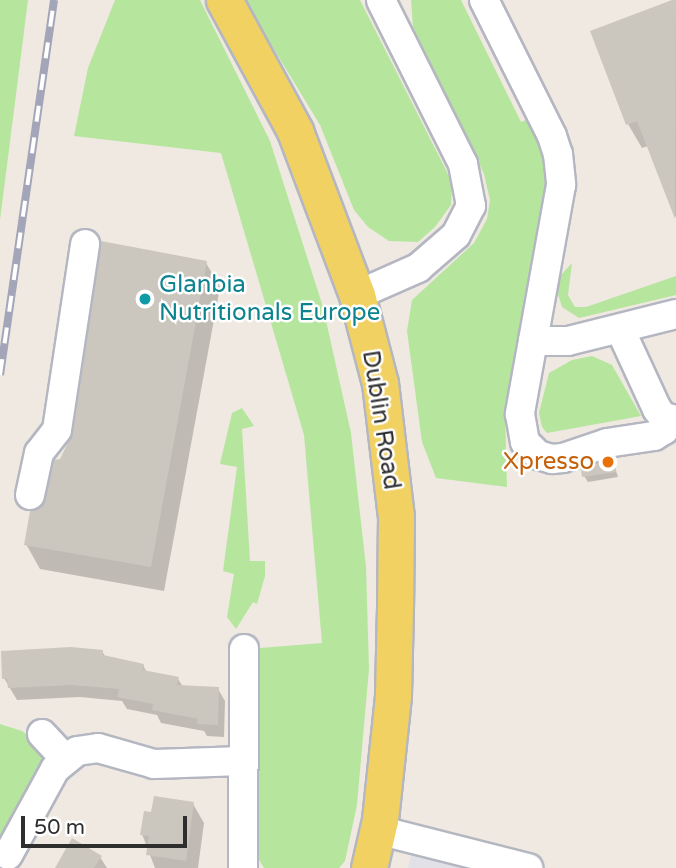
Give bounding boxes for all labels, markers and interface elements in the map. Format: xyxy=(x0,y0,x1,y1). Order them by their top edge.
place label: Glanbia Nutritionals Europe xyxy=(159,271,380,327)
marker: Glanbia Nutritionals Europe xyxy=(137,291,153,307)
street label: Dublin Road xyxy=(356,348,406,492)
place label: Xpresso xyxy=(503,448,594,476)
marker: Xpresso xyxy=(600,454,616,470)
scale bar xyxy=(24,802,191,846)
text: 50 m xyxy=(34,815,85,840)

